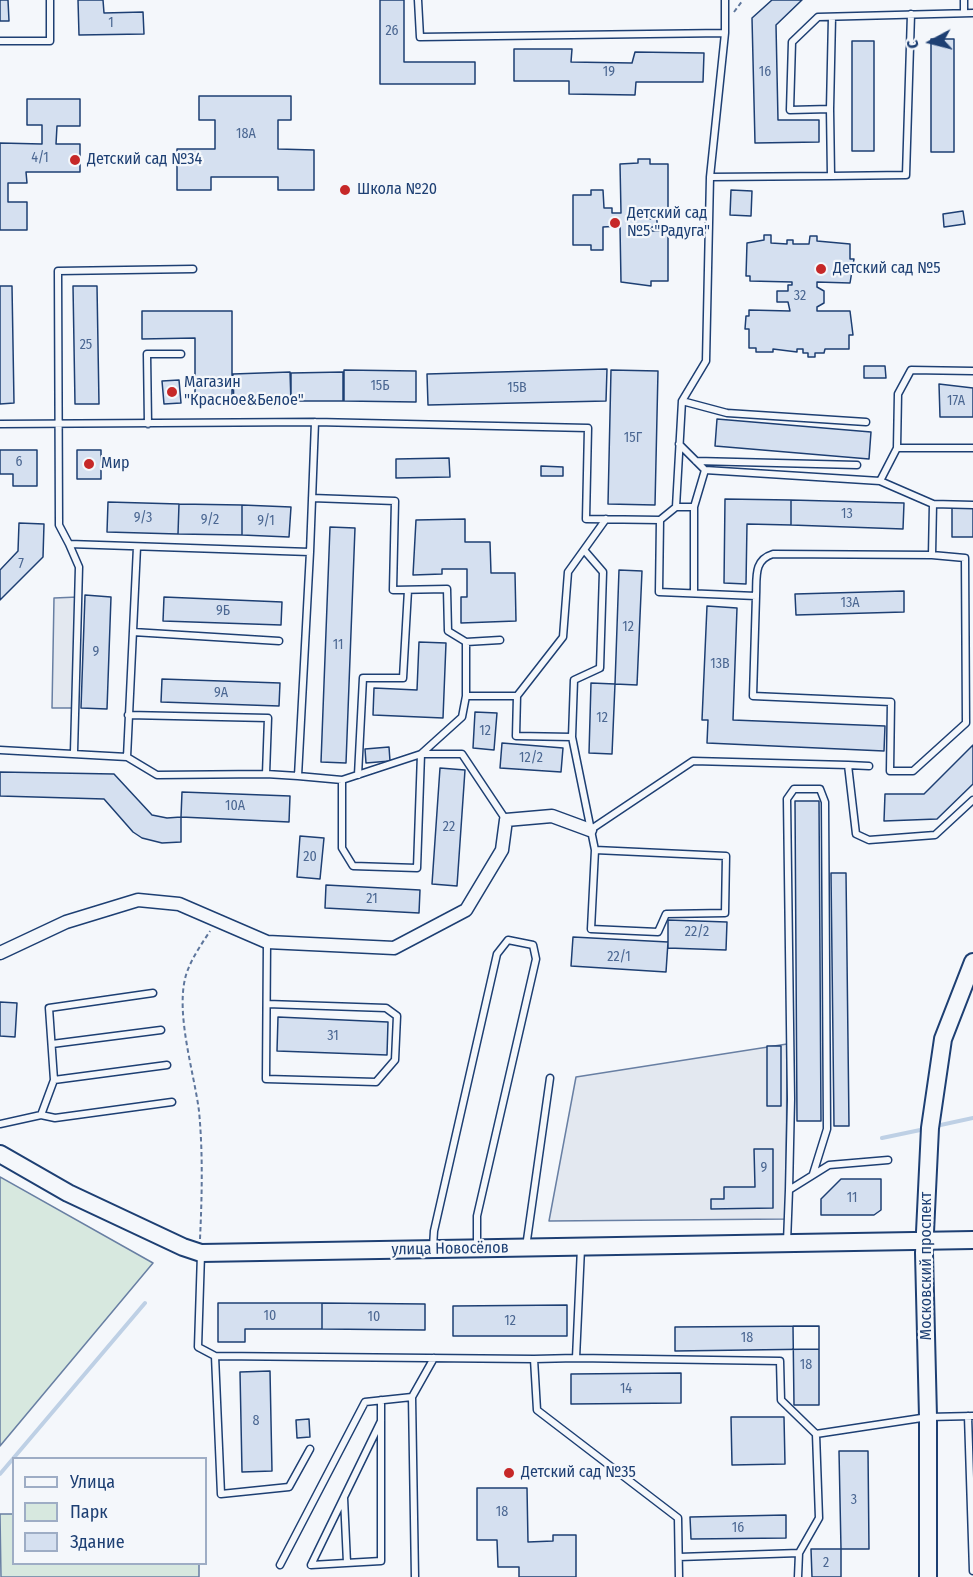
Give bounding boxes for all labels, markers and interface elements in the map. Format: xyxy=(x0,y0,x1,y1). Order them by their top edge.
north arrow xyxy=(901,12,961,72)
house number: 1 xyxy=(108,15,114,31)
house number: 26 xyxy=(385,23,399,39)
text: С xyxy=(903,39,923,50)
house number: 19 xyxy=(603,64,615,80)
house number: 16 xyxy=(759,64,771,80)
house number: 18А xyxy=(236,126,256,142)
house number: 4/1 xyxy=(31,150,49,166)
place label: Детский сад №34 xyxy=(87,150,202,170)
marker: Детский сад №34 xyxy=(68,153,82,167)
place label: Школа №20 xyxy=(357,180,437,200)
marker: Школа №20 xyxy=(338,183,352,197)
place label: Детский сад №5 "Радуга" xyxy=(627,204,710,242)
marker: Детский сад №5 "Радуга" xyxy=(608,216,622,230)
place label: Детский сад №5 xyxy=(833,259,941,279)
marker: Детский сад №5 xyxy=(814,262,828,276)
house number: 32 xyxy=(794,288,806,304)
house number: 25 xyxy=(80,337,92,353)
place label: Магазин "Красное&Белое" xyxy=(184,373,304,411)
house number: 15Б xyxy=(370,378,390,394)
house number: 15В xyxy=(507,380,527,396)
marker: Магазин "Красное&Белое" xyxy=(165,385,179,399)
house number: 17А xyxy=(947,393,965,409)
house number: 15Г xyxy=(624,430,642,446)
house number: 6 xyxy=(16,454,22,470)
place label: Мир xyxy=(101,454,129,474)
marker: Мир xyxy=(82,457,96,471)
house number: 13 xyxy=(841,506,853,522)
house number: 9/3 xyxy=(134,510,152,526)
house number: 9/2 xyxy=(201,512,219,528)
house number: 9/1 xyxy=(257,513,275,529)
house number: 7 xyxy=(18,556,24,572)
house number: 13А xyxy=(840,595,860,611)
house number: 9Б xyxy=(216,603,230,619)
house number: 12 xyxy=(622,619,634,635)
house number: 11 xyxy=(333,637,343,653)
house number: 9 xyxy=(93,644,99,660)
house number: 13В xyxy=(710,656,730,672)
house number: 9А xyxy=(214,685,228,701)
house number: 12 xyxy=(596,710,608,726)
house number: 12 xyxy=(479,723,491,739)
house number: 12/2 xyxy=(519,750,543,766)
house number: 10А xyxy=(225,798,245,814)
house number: 22 xyxy=(443,819,455,835)
house number: 20 xyxy=(303,849,317,865)
house number: 21 xyxy=(366,891,378,907)
house number: 22/2 xyxy=(685,924,709,940)
house number: 22/1 xyxy=(607,949,631,965)
house number: 31 xyxy=(327,1028,339,1044)
house number: 9 xyxy=(761,1160,767,1176)
house number: 11 xyxy=(847,1190,857,1206)
street label: Московский проспект xyxy=(917,1192,937,1340)
street label: улица Новосёлов xyxy=(391,1238,509,1260)
house number: 10 xyxy=(264,1308,276,1324)
house number: 10 xyxy=(368,1309,380,1325)
house number: 12 xyxy=(504,1313,516,1329)
house number: 18 xyxy=(741,1330,753,1346)
house number: 18 xyxy=(800,1357,812,1373)
house number: 14 xyxy=(620,1381,632,1397)
house number: 8 xyxy=(253,1413,259,1429)
legend xyxy=(12,1457,207,1565)
place label: Детский сад №35 xyxy=(521,1463,636,1483)
marker: Детский сад №35 xyxy=(502,1466,516,1480)
text: Улица xyxy=(70,1471,115,1493)
house number: 3 xyxy=(851,1492,857,1508)
text: Парк xyxy=(70,1501,108,1523)
house number: 18 xyxy=(496,1504,508,1520)
house number: 16 xyxy=(732,1520,744,1536)
text: Здание xyxy=(70,1531,125,1553)
house number: 2 xyxy=(823,1555,829,1571)

